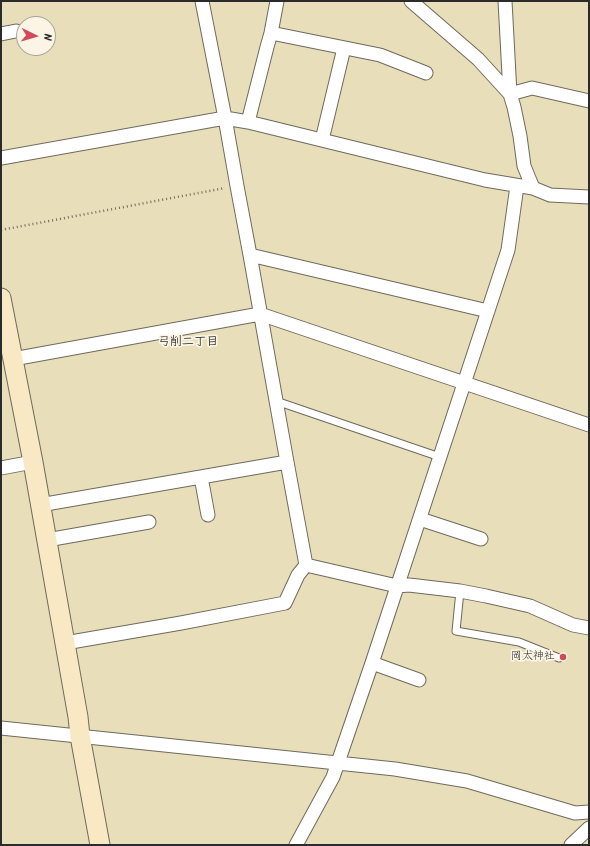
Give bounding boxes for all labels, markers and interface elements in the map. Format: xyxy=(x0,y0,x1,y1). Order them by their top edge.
north arrow xyxy=(16,16,56,56)
text: N xyxy=(38,33,56,41)
district label: 弓削二丁目 xyxy=(158,336,218,350)
place label: 岡太神社 xyxy=(511,650,555,664)
marker: 岡太神社 xyxy=(558,652,568,662)

